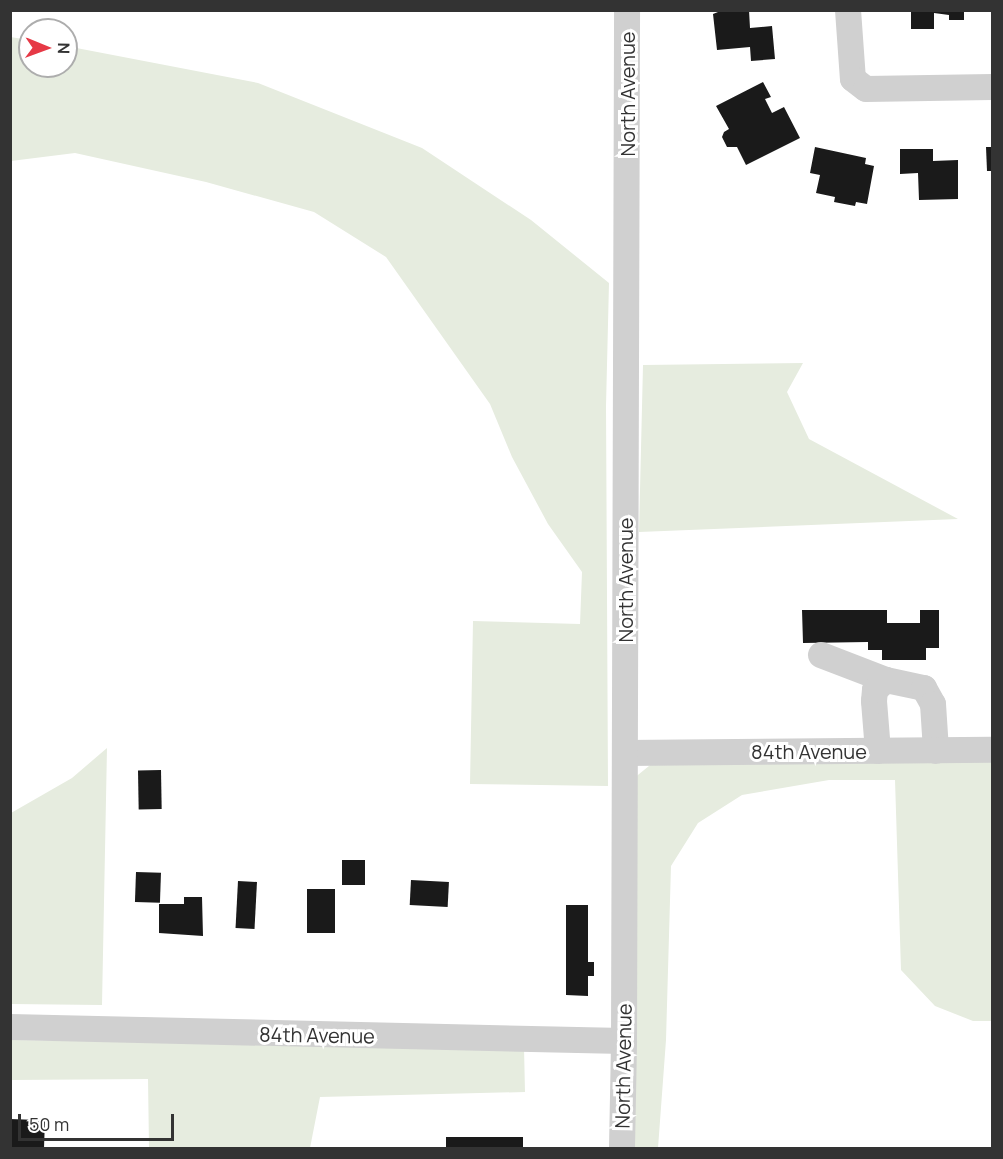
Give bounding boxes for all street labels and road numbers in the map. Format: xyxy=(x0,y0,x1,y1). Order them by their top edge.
street label: North Avenue xyxy=(615,31,639,157)
street label: North Avenue xyxy=(613,517,637,643)
street label: 84th Avenue xyxy=(751,739,867,763)
street label: North Avenue xyxy=(610,1003,636,1129)
street label: 84th Avenue xyxy=(259,1022,375,1048)

